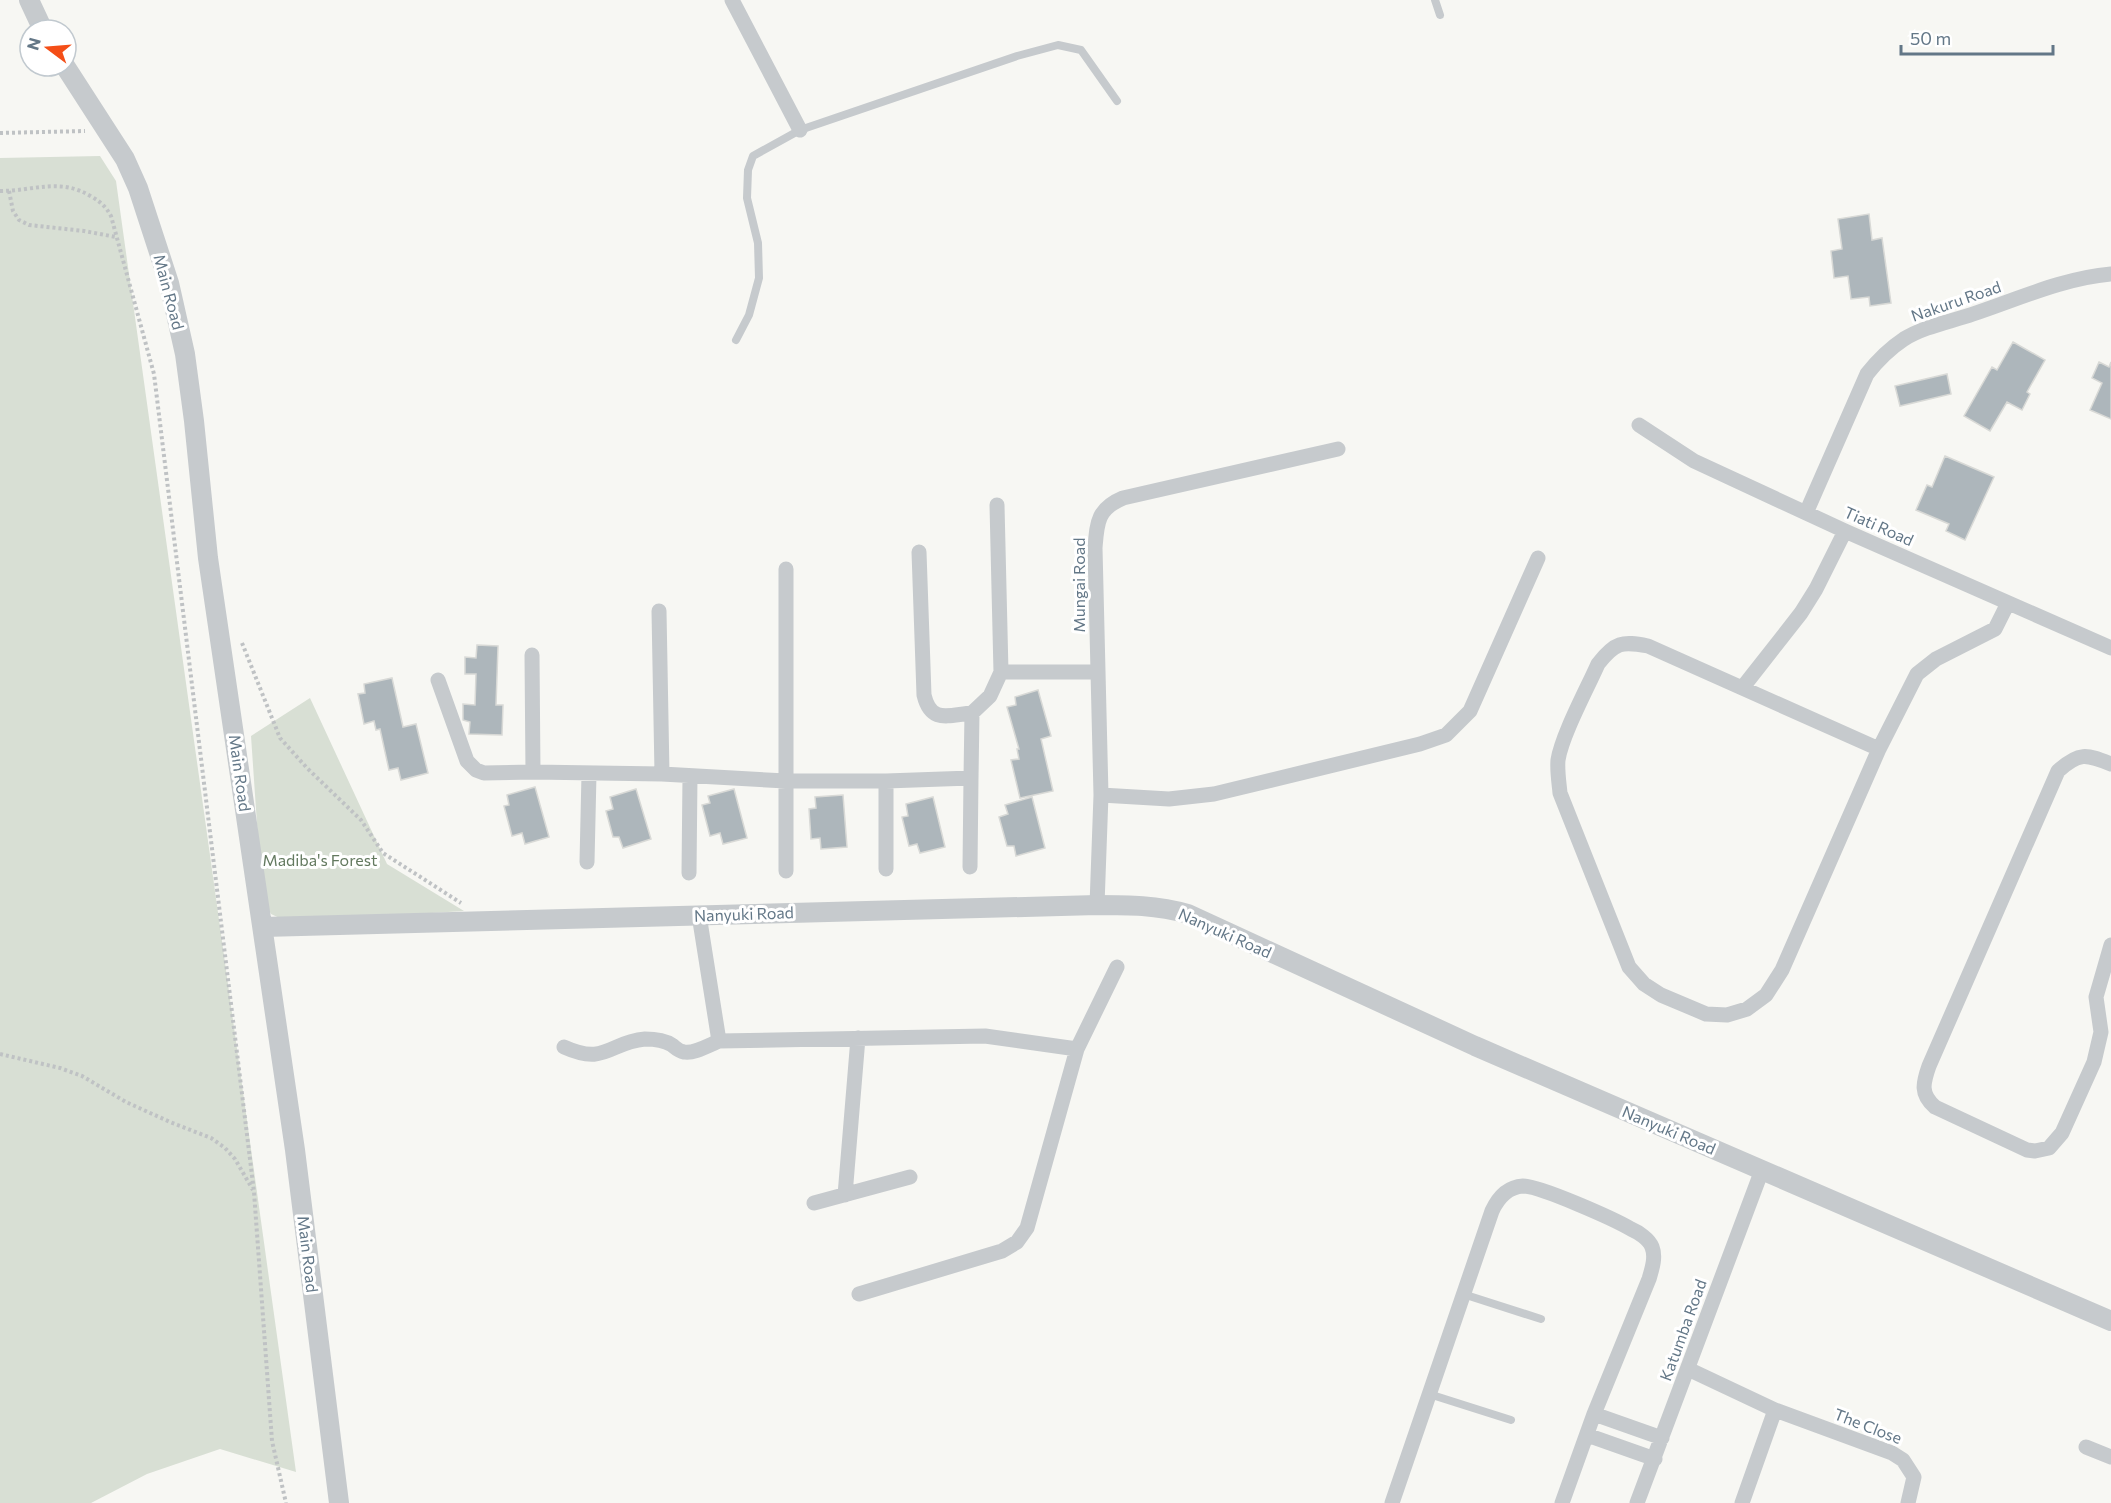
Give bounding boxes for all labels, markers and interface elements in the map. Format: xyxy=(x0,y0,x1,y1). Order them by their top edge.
north arrow xyxy=(18,18,78,78)
scale bar xyxy=(1901,18,2052,56)
text: 50 m xyxy=(1910,27,1951,49)
text: N xyxy=(22,35,44,52)
street label: Main Road xyxy=(150,252,189,332)
street label: Nakuru Road xyxy=(1908,276,2003,325)
street label: Tiati Road xyxy=(1842,502,1917,549)
street label: Mungai Road xyxy=(1069,538,1088,632)
street label: Main Road xyxy=(226,733,255,813)
park label: Madiba's Forest xyxy=(262,850,378,869)
street label: Nanyuki Road xyxy=(694,902,794,925)
street label: Nanyuki Road xyxy=(1176,904,1275,962)
street label: Nanyuki Road xyxy=(1620,1101,1719,1158)
street label: Main Road xyxy=(294,1214,323,1293)
street label: Katumba Road xyxy=(1655,1276,1710,1383)
street label: The Close xyxy=(1832,1404,1905,1447)

